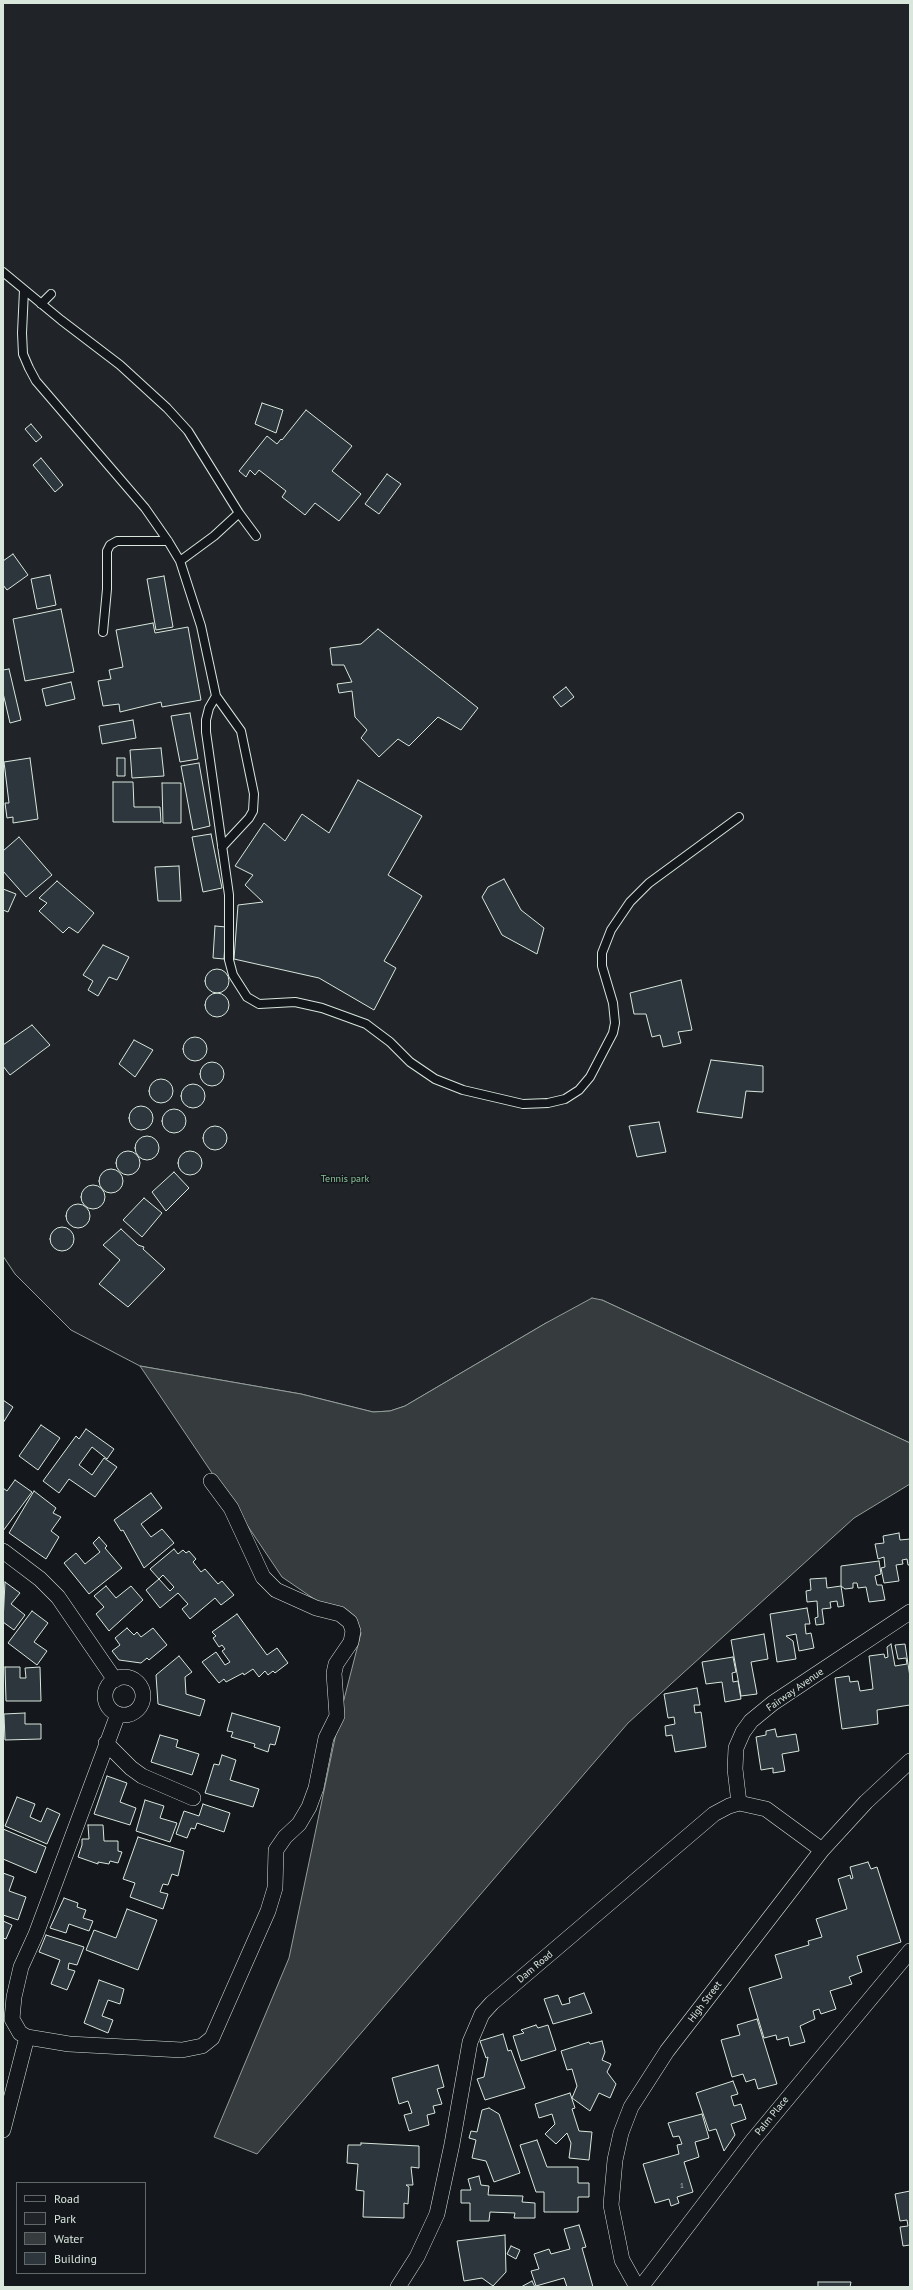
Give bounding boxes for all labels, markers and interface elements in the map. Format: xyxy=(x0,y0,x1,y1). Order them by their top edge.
park label: Tennis park xyxy=(321,1173,369,1185)
street label: Fairway Avenue xyxy=(764,1666,826,1714)
street label: Dam Road xyxy=(514,1948,556,1986)
street label: High Street xyxy=(686,1979,724,2025)
street label: Palm Place xyxy=(753,2094,791,2138)
house number: 1 xyxy=(680,2181,684,2191)
legend xyxy=(16,2182,146,2274)
text: Road xyxy=(54,2191,79,2206)
text: Park xyxy=(54,2211,76,2226)
text: Water xyxy=(54,2231,84,2246)
text: Building xyxy=(54,2251,97,2266)

